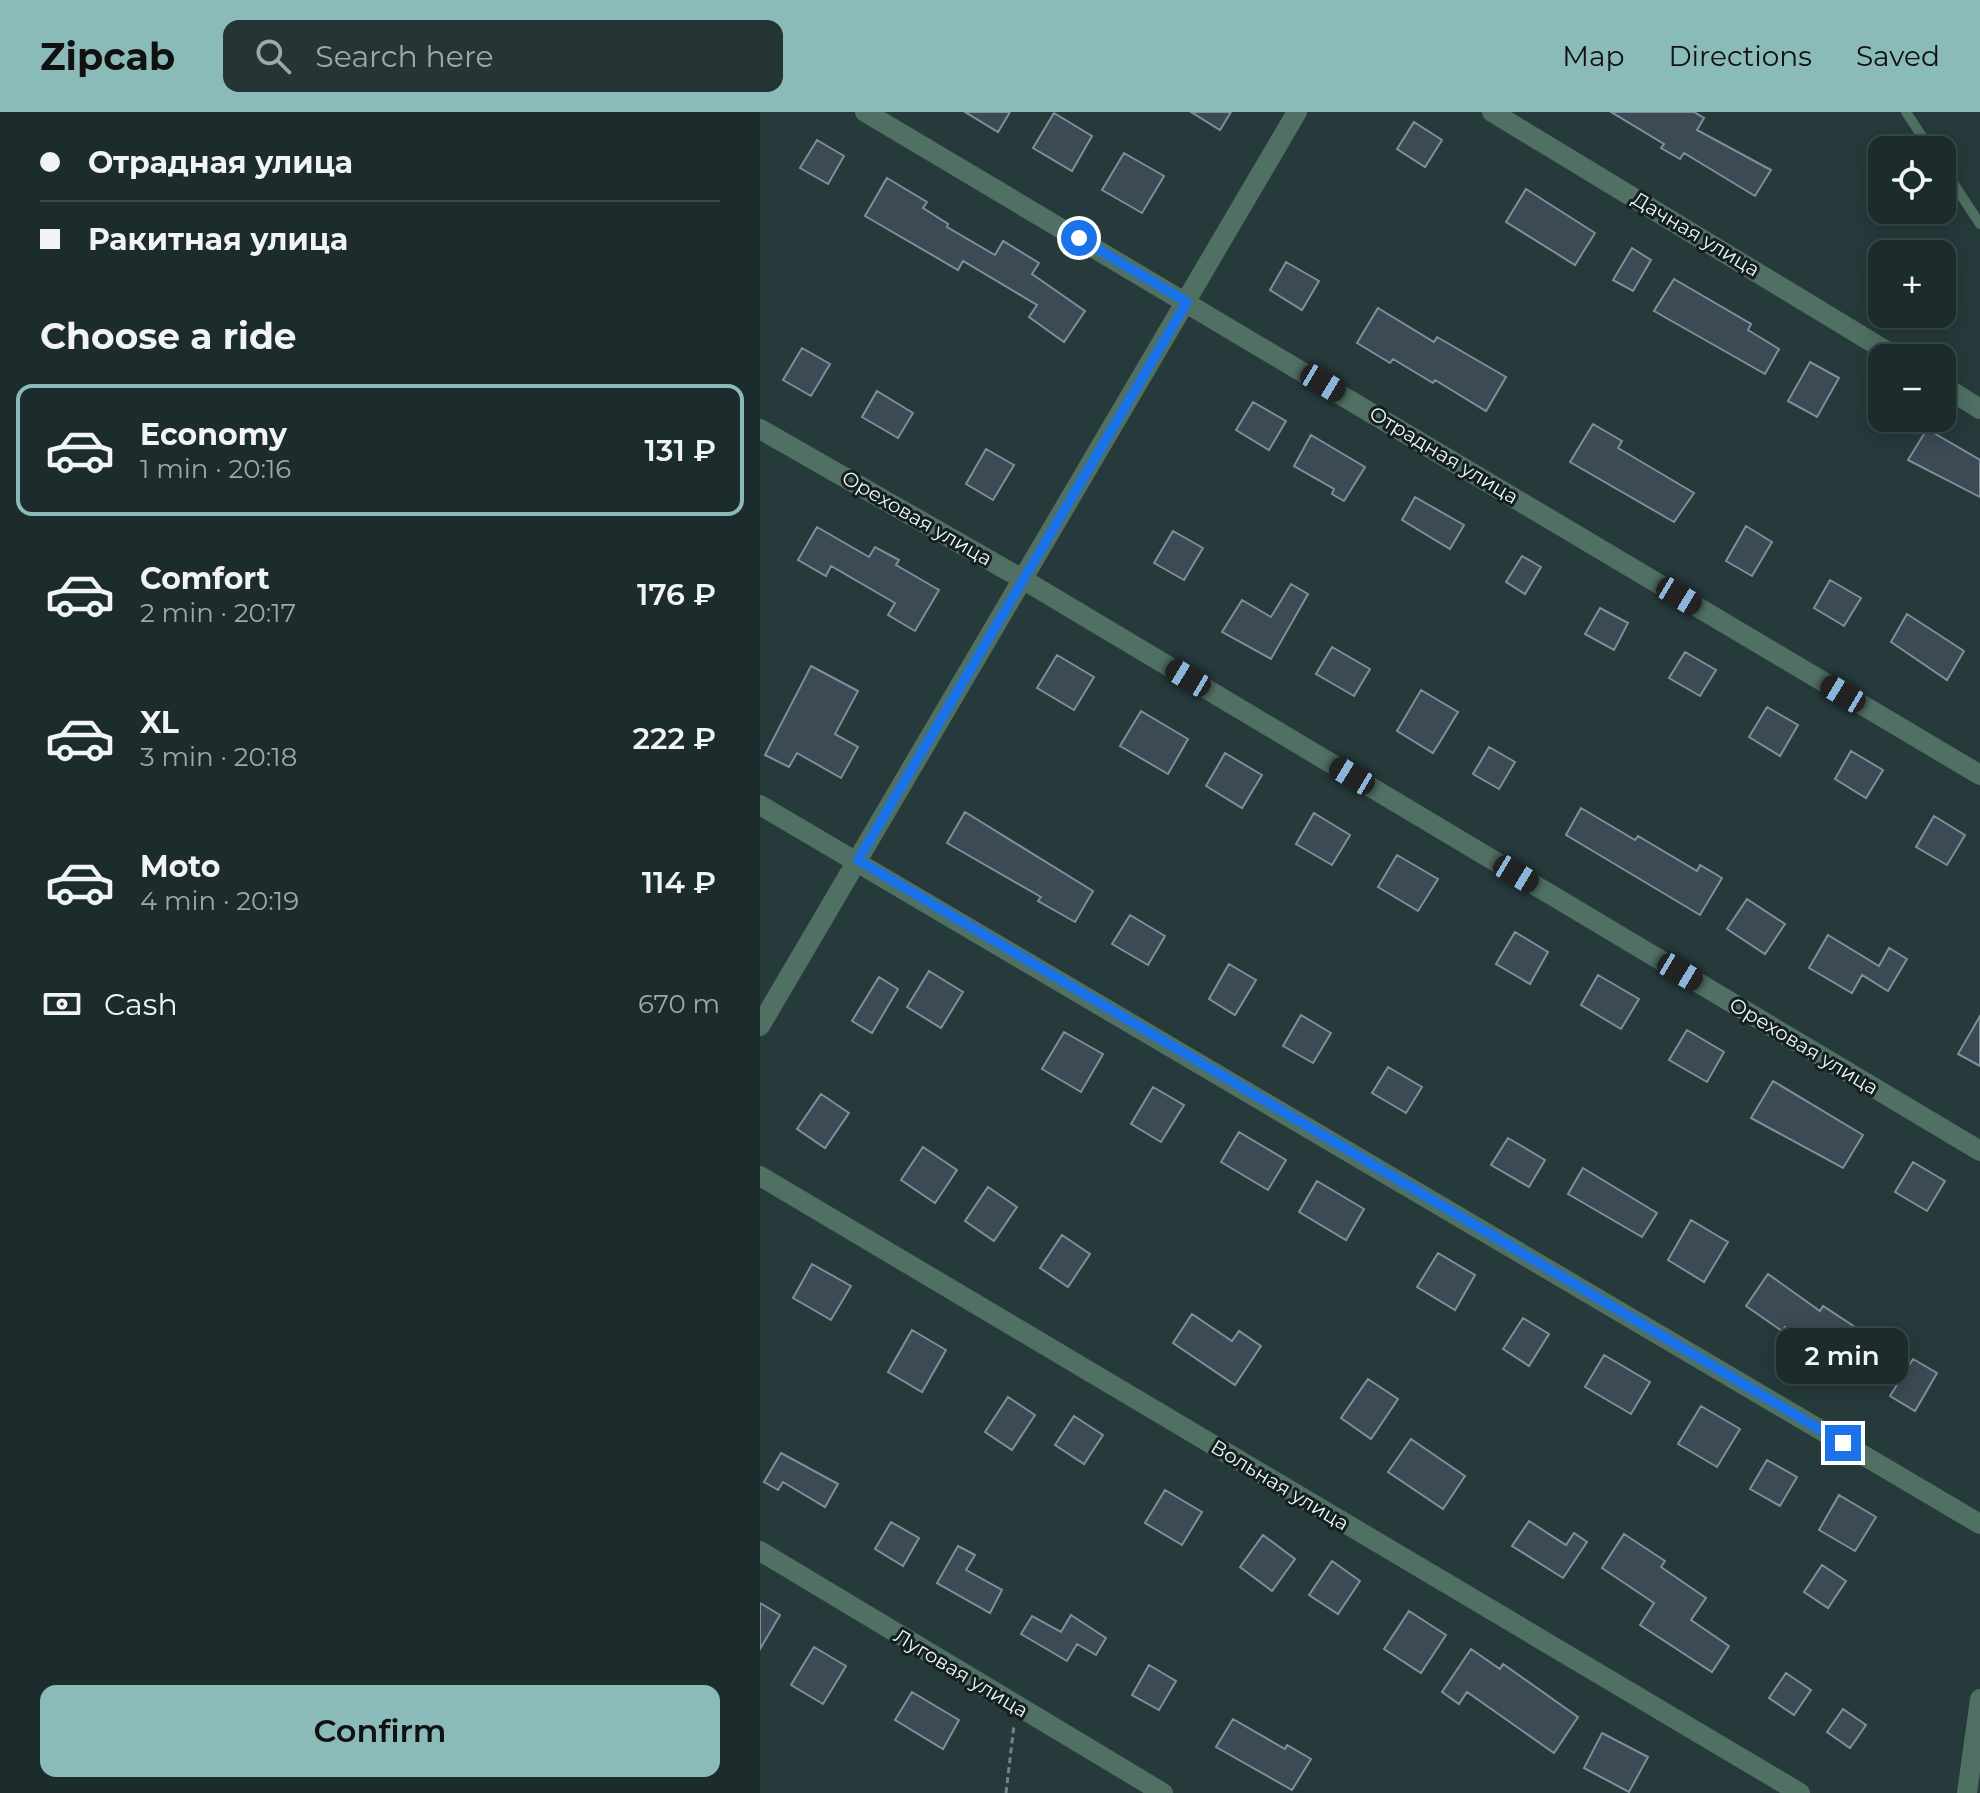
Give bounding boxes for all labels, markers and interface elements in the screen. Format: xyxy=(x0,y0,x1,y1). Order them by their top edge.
search box xyxy=(223,20,783,92)
text: Zipcab xyxy=(40,33,175,80)
icon: search xyxy=(251,34,295,78)
text: Search here xyxy=(315,38,494,75)
text: Map xyxy=(1562,39,1624,73)
text: Directions xyxy=(1668,39,1812,73)
text: Saved xyxy=(1856,39,1940,73)
map controls xyxy=(1868,136,1956,432)
button: locate xyxy=(1868,136,1956,224)
text: Отрадная улица xyxy=(88,144,353,181)
street label: Дачная улица xyxy=(1628,187,1764,281)
route start xyxy=(1061,220,1097,256)
text: Ракитная улица xyxy=(88,221,348,258)
button: + xyxy=(1868,240,1956,328)
text: Choose a ride xyxy=(40,314,297,358)
button: − xyxy=(1868,344,1956,432)
car xyxy=(1296,360,1350,406)
street label: Отрадная улица xyxy=(1365,401,1523,509)
icon: car xyxy=(44,414,116,486)
text: Economy xyxy=(140,416,287,453)
text: 131 ₽ xyxy=(645,432,716,469)
text: 1 min · 20:16 xyxy=(140,453,291,485)
street label: Ореховая улица xyxy=(838,465,996,571)
icon: car xyxy=(44,558,116,630)
text: Comfort xyxy=(140,560,270,597)
car xyxy=(1652,573,1706,619)
text: 176 ₽ xyxy=(637,576,716,613)
text: 2 min · 20:17 xyxy=(140,597,296,629)
car xyxy=(1161,655,1215,701)
car xyxy=(1816,671,1870,717)
icon: car xyxy=(44,702,116,774)
text: XL xyxy=(140,704,179,741)
text: 222 ₽ xyxy=(632,720,716,757)
text: 3 min · 20:18 xyxy=(140,741,297,773)
car xyxy=(1325,753,1379,799)
icon: car xyxy=(44,846,116,918)
text: Moto xyxy=(140,848,221,885)
car xyxy=(1489,851,1543,897)
text: 114 ₽ xyxy=(642,864,716,901)
text: 4 min · 20:19 xyxy=(140,885,299,917)
car xyxy=(1653,949,1707,995)
icon: cash xyxy=(40,982,84,1026)
text: Cash xyxy=(104,986,178,1023)
text: 670 m xyxy=(638,988,720,1020)
street label: Ореховая улица xyxy=(1725,992,1883,1100)
callout: 2 min xyxy=(1777,1327,1909,1383)
text: 2 min xyxy=(1804,1340,1880,1372)
route end xyxy=(1825,1425,1861,1461)
street label: Вольная улица xyxy=(1207,1434,1353,1536)
street label: Луговая улица xyxy=(890,1624,1032,1722)
button: Confirm xyxy=(40,1685,720,1777)

